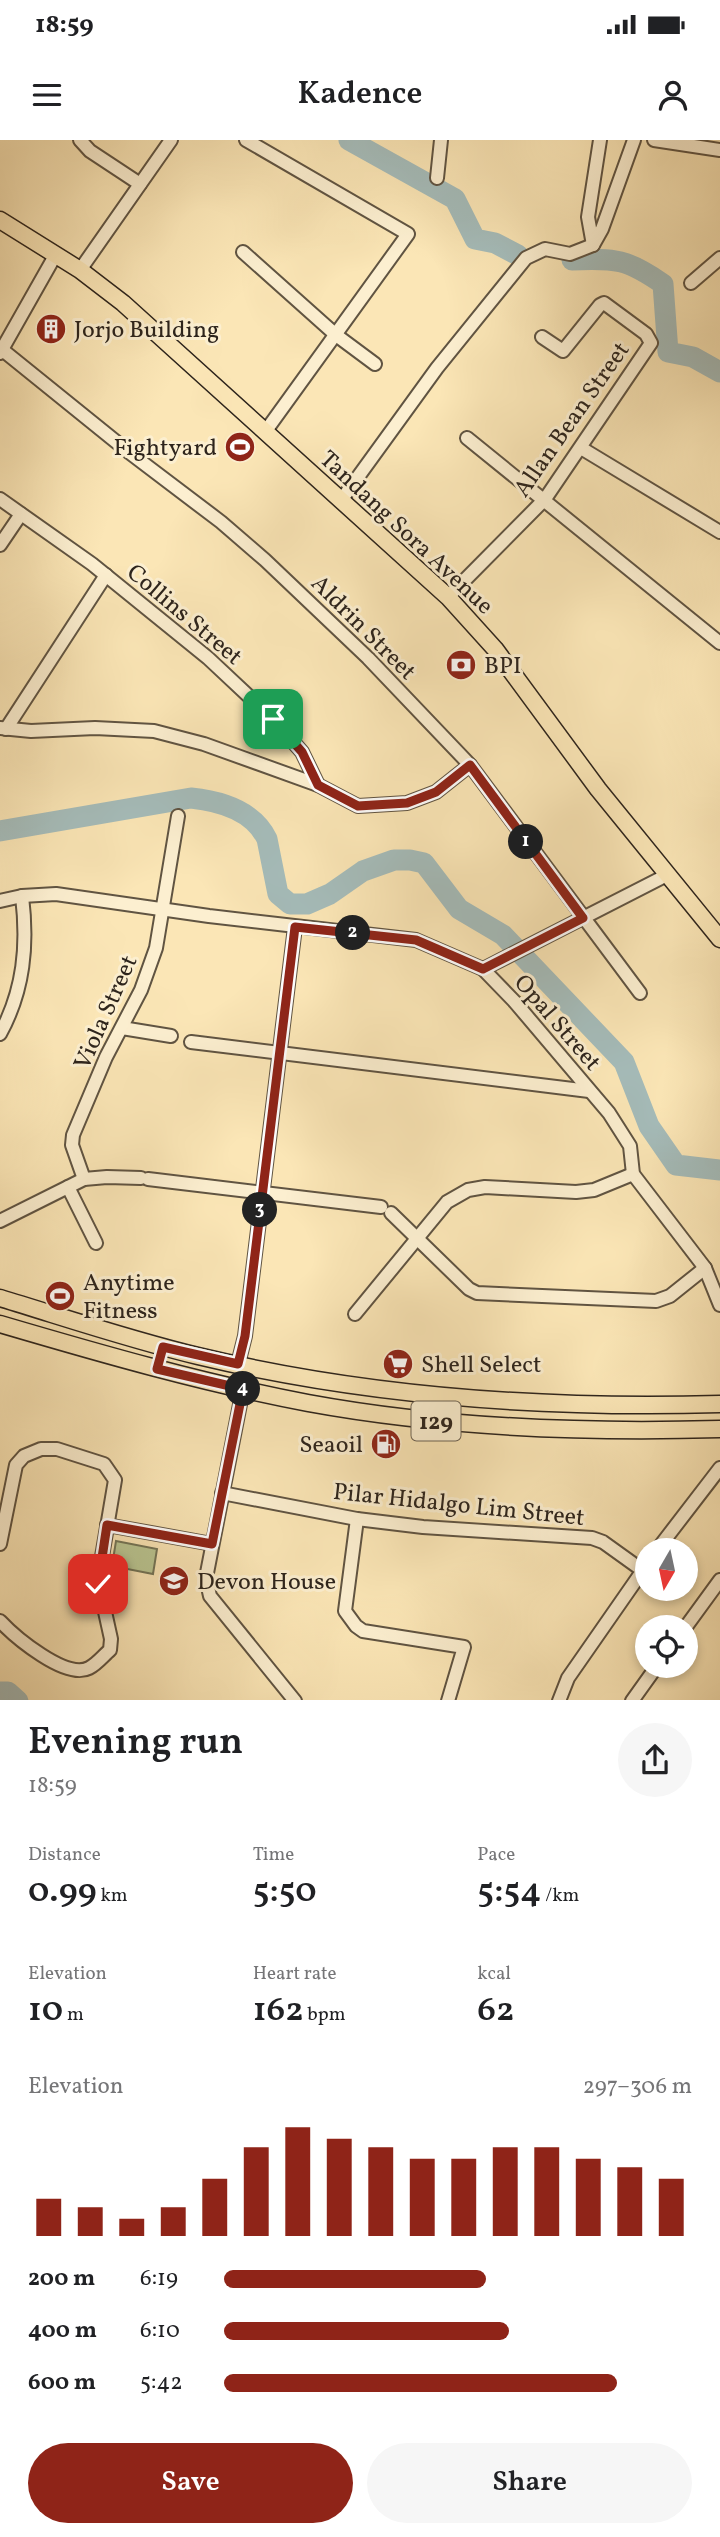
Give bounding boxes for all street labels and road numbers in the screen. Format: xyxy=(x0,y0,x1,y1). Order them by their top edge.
street label: Allan Bean Street xyxy=(506,336,639,505)
street label: Tandang Sora Avenue xyxy=(311,444,500,623)
street label: Collins Street xyxy=(118,557,249,674)
street label: Aldrin Street xyxy=(302,568,423,689)
street label: Viola Street xyxy=(67,950,147,1075)
street label: Opal Street xyxy=(505,968,608,1079)
road number: 129 xyxy=(412,1402,460,1440)
street label: Pilar Hidalgo Lim Street xyxy=(331,1476,586,1536)

